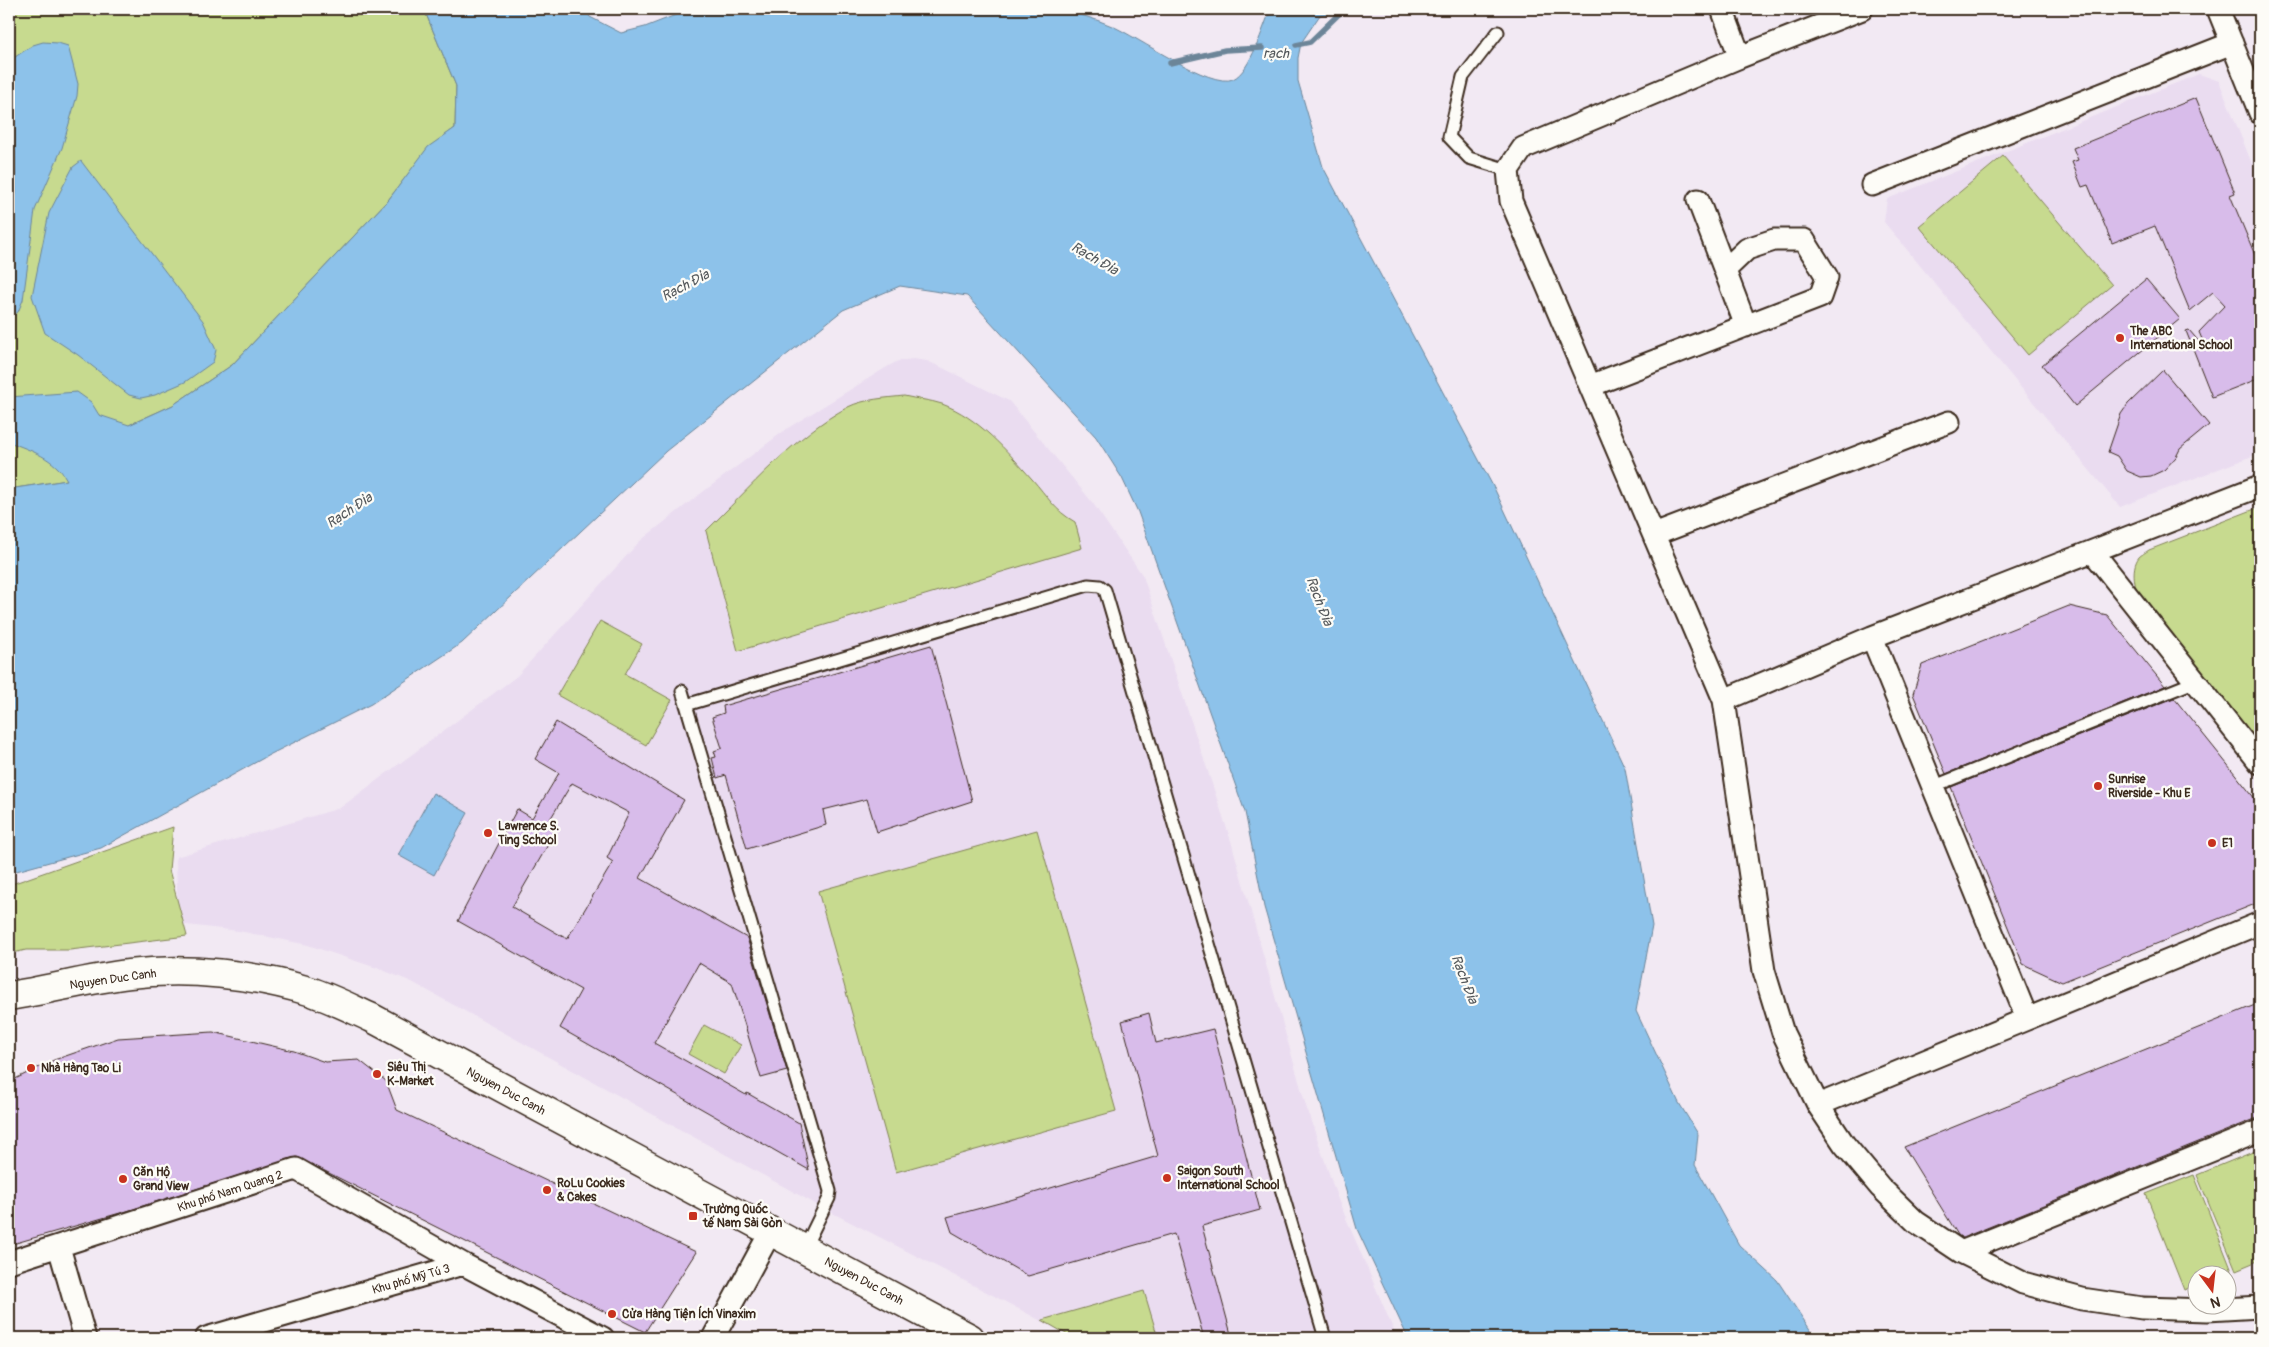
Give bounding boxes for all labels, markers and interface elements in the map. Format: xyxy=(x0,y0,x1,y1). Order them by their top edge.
water label: rạch xyxy=(1263,45,1290,62)
water label: Rạch Đỉa xyxy=(1068,238,1122,279)
water label: Rạch Đỉa xyxy=(659,265,713,305)
place label: The ABC International School xyxy=(2129,324,2233,353)
marker: The ABC International School xyxy=(2114,332,2126,344)
water label: Rạch Đỉa xyxy=(323,488,376,532)
water label: Rạch Đỉa xyxy=(1302,574,1337,630)
place label: Sunrise Riverside - Khu E xyxy=(2108,772,2191,801)
marker: Sunrise Riverside - Khu E xyxy=(2092,780,2104,792)
place label: Lawrence S. Ting School xyxy=(497,819,560,848)
marker: Lawrence S. Ting School xyxy=(482,827,494,839)
place label: E1 xyxy=(2222,836,2233,851)
marker: E1 xyxy=(2206,837,2218,849)
water label: Rạch Đỉa xyxy=(1447,952,1482,1008)
street label: Nguyen Duc Canh xyxy=(69,966,158,993)
place label: Siêu Thị K-Market xyxy=(387,1060,435,1089)
place label: Nhà Hàng Tao Li xyxy=(41,1061,121,1076)
marker: Nhà Hàng Tao Li xyxy=(25,1062,37,1074)
street label: Nguyen Duc Canh xyxy=(464,1064,548,1119)
marker: Siêu Thị K-Market xyxy=(371,1068,383,1080)
place label: Saigon South International School xyxy=(1177,1164,1280,1193)
place label: Căn Hộ Grand View xyxy=(133,1165,190,1194)
street label: Khu phố Nam Quang 2 xyxy=(175,1166,285,1216)
marker: Saigon South International School xyxy=(1161,1172,1173,1184)
marker: Căn Hộ Grand View xyxy=(117,1173,129,1185)
place label: RoLu Cookies & Cakes xyxy=(557,1176,625,1205)
marker: RoLu Cookies & Cakes xyxy=(541,1184,553,1196)
place label: Trường Quốc tế Nam Sài Gòn xyxy=(702,1201,782,1231)
marker: Trường Quốc tế Nam Sài Gòn xyxy=(687,1210,699,1222)
street label: Nguyen Duc Canh xyxy=(822,1254,906,1309)
street label: Khu phố Mỹ Tú 3 xyxy=(370,1260,452,1298)
north arrow xyxy=(2186,1264,2236,1314)
text: N xyxy=(2208,1293,2222,1312)
place label: Cửa Hàng Tiện Ích Vinaxim xyxy=(622,1305,756,1322)
marker: Cửa Hàng Tiện Ích Vinaxim xyxy=(606,1308,618,1320)

